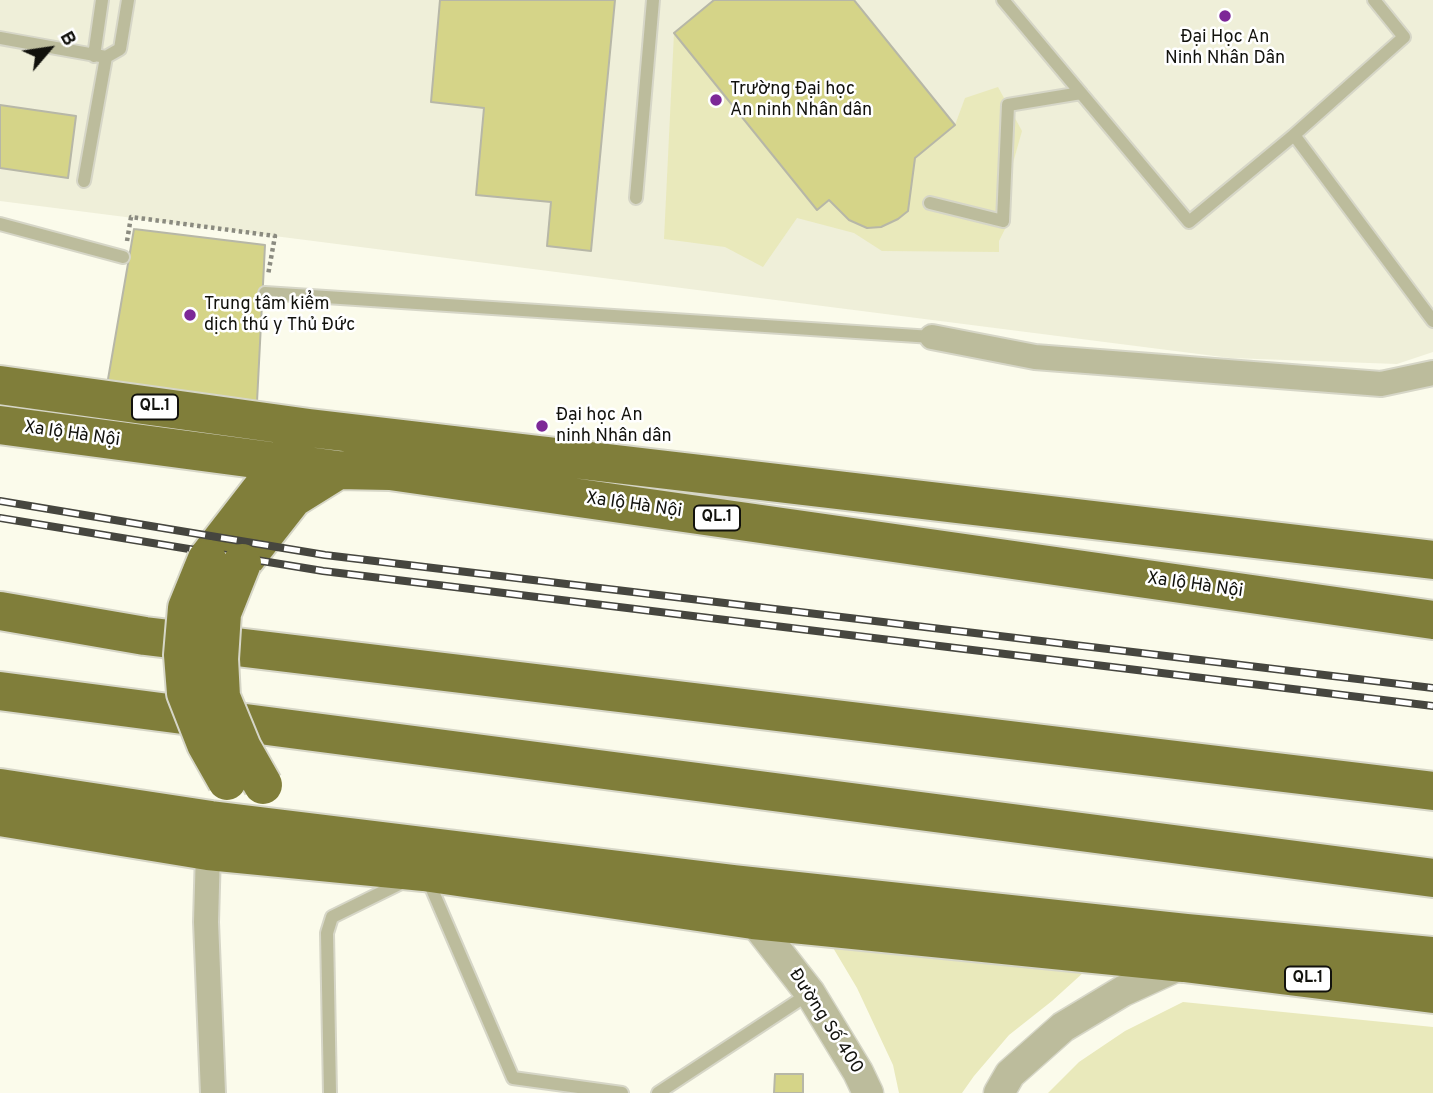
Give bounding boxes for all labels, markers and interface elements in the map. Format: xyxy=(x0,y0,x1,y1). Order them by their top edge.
marker: Đại Học An Ninh Nhân Dân xyxy=(1217,8,1233,24)
north arrow xyxy=(14,14,84,84)
text: B xyxy=(54,27,81,50)
place label: Đại Học An Ninh Nhân Dân xyxy=(1165,27,1285,70)
place label: Trường Đại học An ninh Nhân dân xyxy=(730,79,872,122)
marker: Trường Đại học An ninh Nhân dân xyxy=(708,92,724,108)
place label: Trung tâm kiểm dịch thú y Thủ Đức xyxy=(204,294,355,336)
marker: Trung tâm kiểm dịch thú y Thủ Đức xyxy=(182,307,198,323)
road number: QL.1 xyxy=(132,394,178,420)
place label: Đại học An ninh Nhân dân xyxy=(556,405,672,448)
street label: Xa lộ Hà Nội xyxy=(23,418,121,452)
marker: Đại học An ninh Nhân dân xyxy=(534,418,550,434)
street label: Xa lộ Hà Nội xyxy=(585,489,683,523)
road number: QL.1 xyxy=(694,505,740,530)
street label: Xa lộ Hà Nội xyxy=(1146,569,1244,603)
street label: Đường Số 400 xyxy=(783,966,867,1078)
road number: QL.1 xyxy=(1285,967,1331,992)

